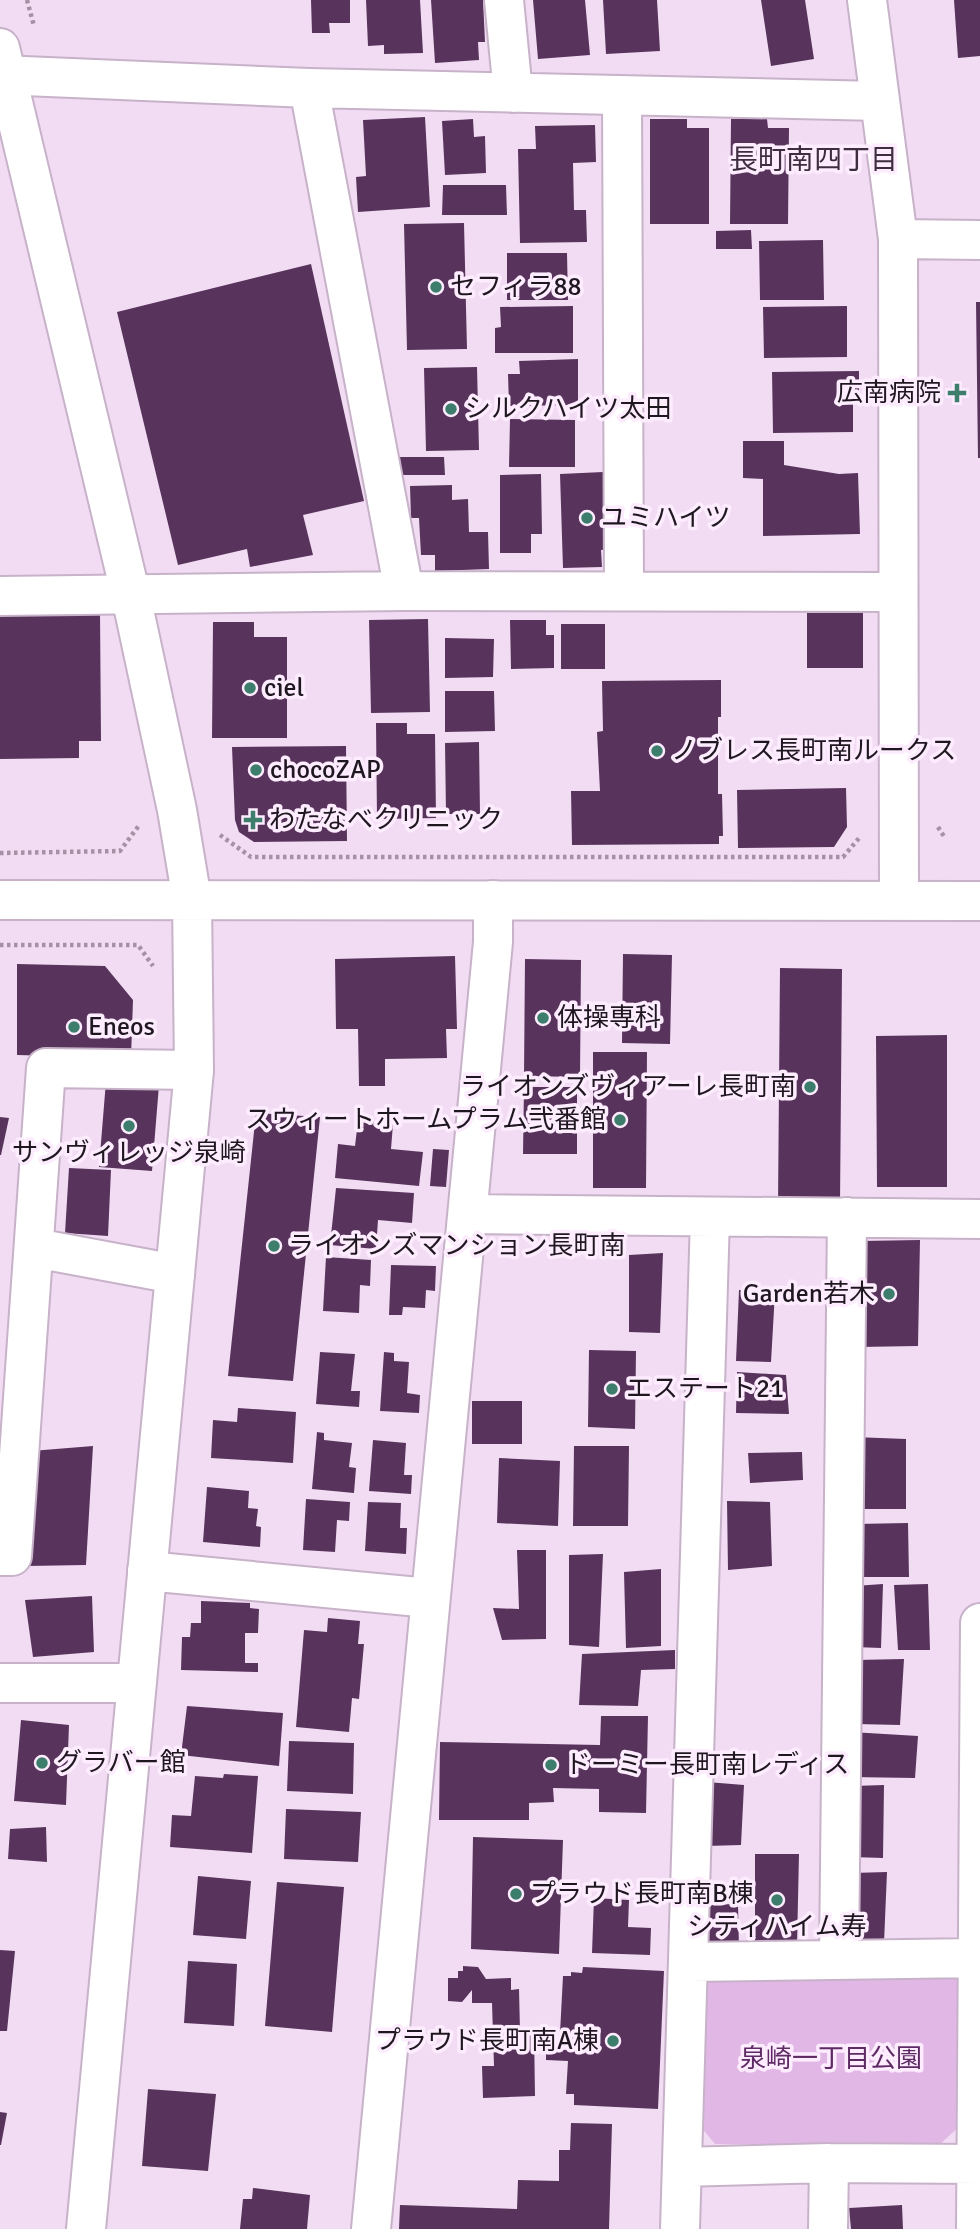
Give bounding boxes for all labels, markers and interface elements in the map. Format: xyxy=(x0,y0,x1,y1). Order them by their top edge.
district label: 長町南四丁目 xyxy=(730,143,898,177)
place label: セフィラ88 xyxy=(450,271,582,303)
marker: セフィラ88 xyxy=(428,279,444,295)
place label: 広南病院 xyxy=(837,377,941,409)
marker: 広南病院 xyxy=(947,383,967,403)
place label: シルクハイツ太田 xyxy=(465,393,671,425)
marker: シルクハイツ太田 xyxy=(443,401,459,417)
place label: ユミハイツ xyxy=(601,502,730,534)
marker: ユミハイツ xyxy=(579,510,595,526)
place label: ciel xyxy=(264,672,304,704)
marker: ciel xyxy=(242,680,258,696)
place label: ノブレス長町南ルークス xyxy=(671,735,956,767)
marker: ノブレス長町南ルークス xyxy=(649,743,665,759)
place label: chocoZAP xyxy=(270,754,381,786)
marker: chocoZAP xyxy=(248,762,264,778)
place label: わたなべクリニック xyxy=(269,804,503,836)
marker: わたなべクリニック xyxy=(243,810,263,830)
place label: 体操専科 xyxy=(557,1002,661,1034)
marker: 体操専科 xyxy=(535,1010,551,1026)
place label: Eneos xyxy=(88,1011,155,1043)
marker: Eneos xyxy=(66,1019,82,1035)
place label: ライオンズヴィアーレ長町南 xyxy=(460,1071,796,1103)
marker: ライオンズヴィアーレ長町南 xyxy=(802,1079,818,1095)
place label: スウィートホームプラム弐番館 xyxy=(245,1104,606,1136)
marker: スウィートホームプラム弐番館 xyxy=(612,1112,628,1128)
marker: サンヴィレッジ泉崎 xyxy=(121,1118,137,1134)
place label: サンヴィレッジ泉崎 xyxy=(12,1137,246,1169)
place label: ライオンズマンション長町南 xyxy=(288,1230,625,1262)
marker: ライオンズマンション長町南 xyxy=(266,1238,282,1254)
place label: Garden若木 xyxy=(743,1278,875,1310)
marker: Garden若木 xyxy=(881,1286,897,1302)
place label: エステート21 xyxy=(626,1373,784,1405)
marker: エステート21 xyxy=(604,1381,620,1397)
place label: グラバー館 xyxy=(56,1747,186,1779)
place label: ドーミー長町南レディス xyxy=(565,1749,849,1781)
marker: グラバー館 xyxy=(34,1755,50,1771)
marker: ドーミー長町南レディス xyxy=(543,1757,559,1773)
place label: プラウド長町南B棟 xyxy=(530,1878,754,1910)
marker: プラウド長町南B棟 xyxy=(508,1886,524,1902)
marker: シティハイム寿 xyxy=(769,1892,785,1908)
place label: シティハイム寿 xyxy=(687,1911,867,1943)
place label: プラウド長町南A棟 xyxy=(375,2025,599,2057)
marker: プラウド長町南A棟 xyxy=(605,2033,621,2049)
park label: 泉崎一丁目公園 xyxy=(740,2043,922,2075)

